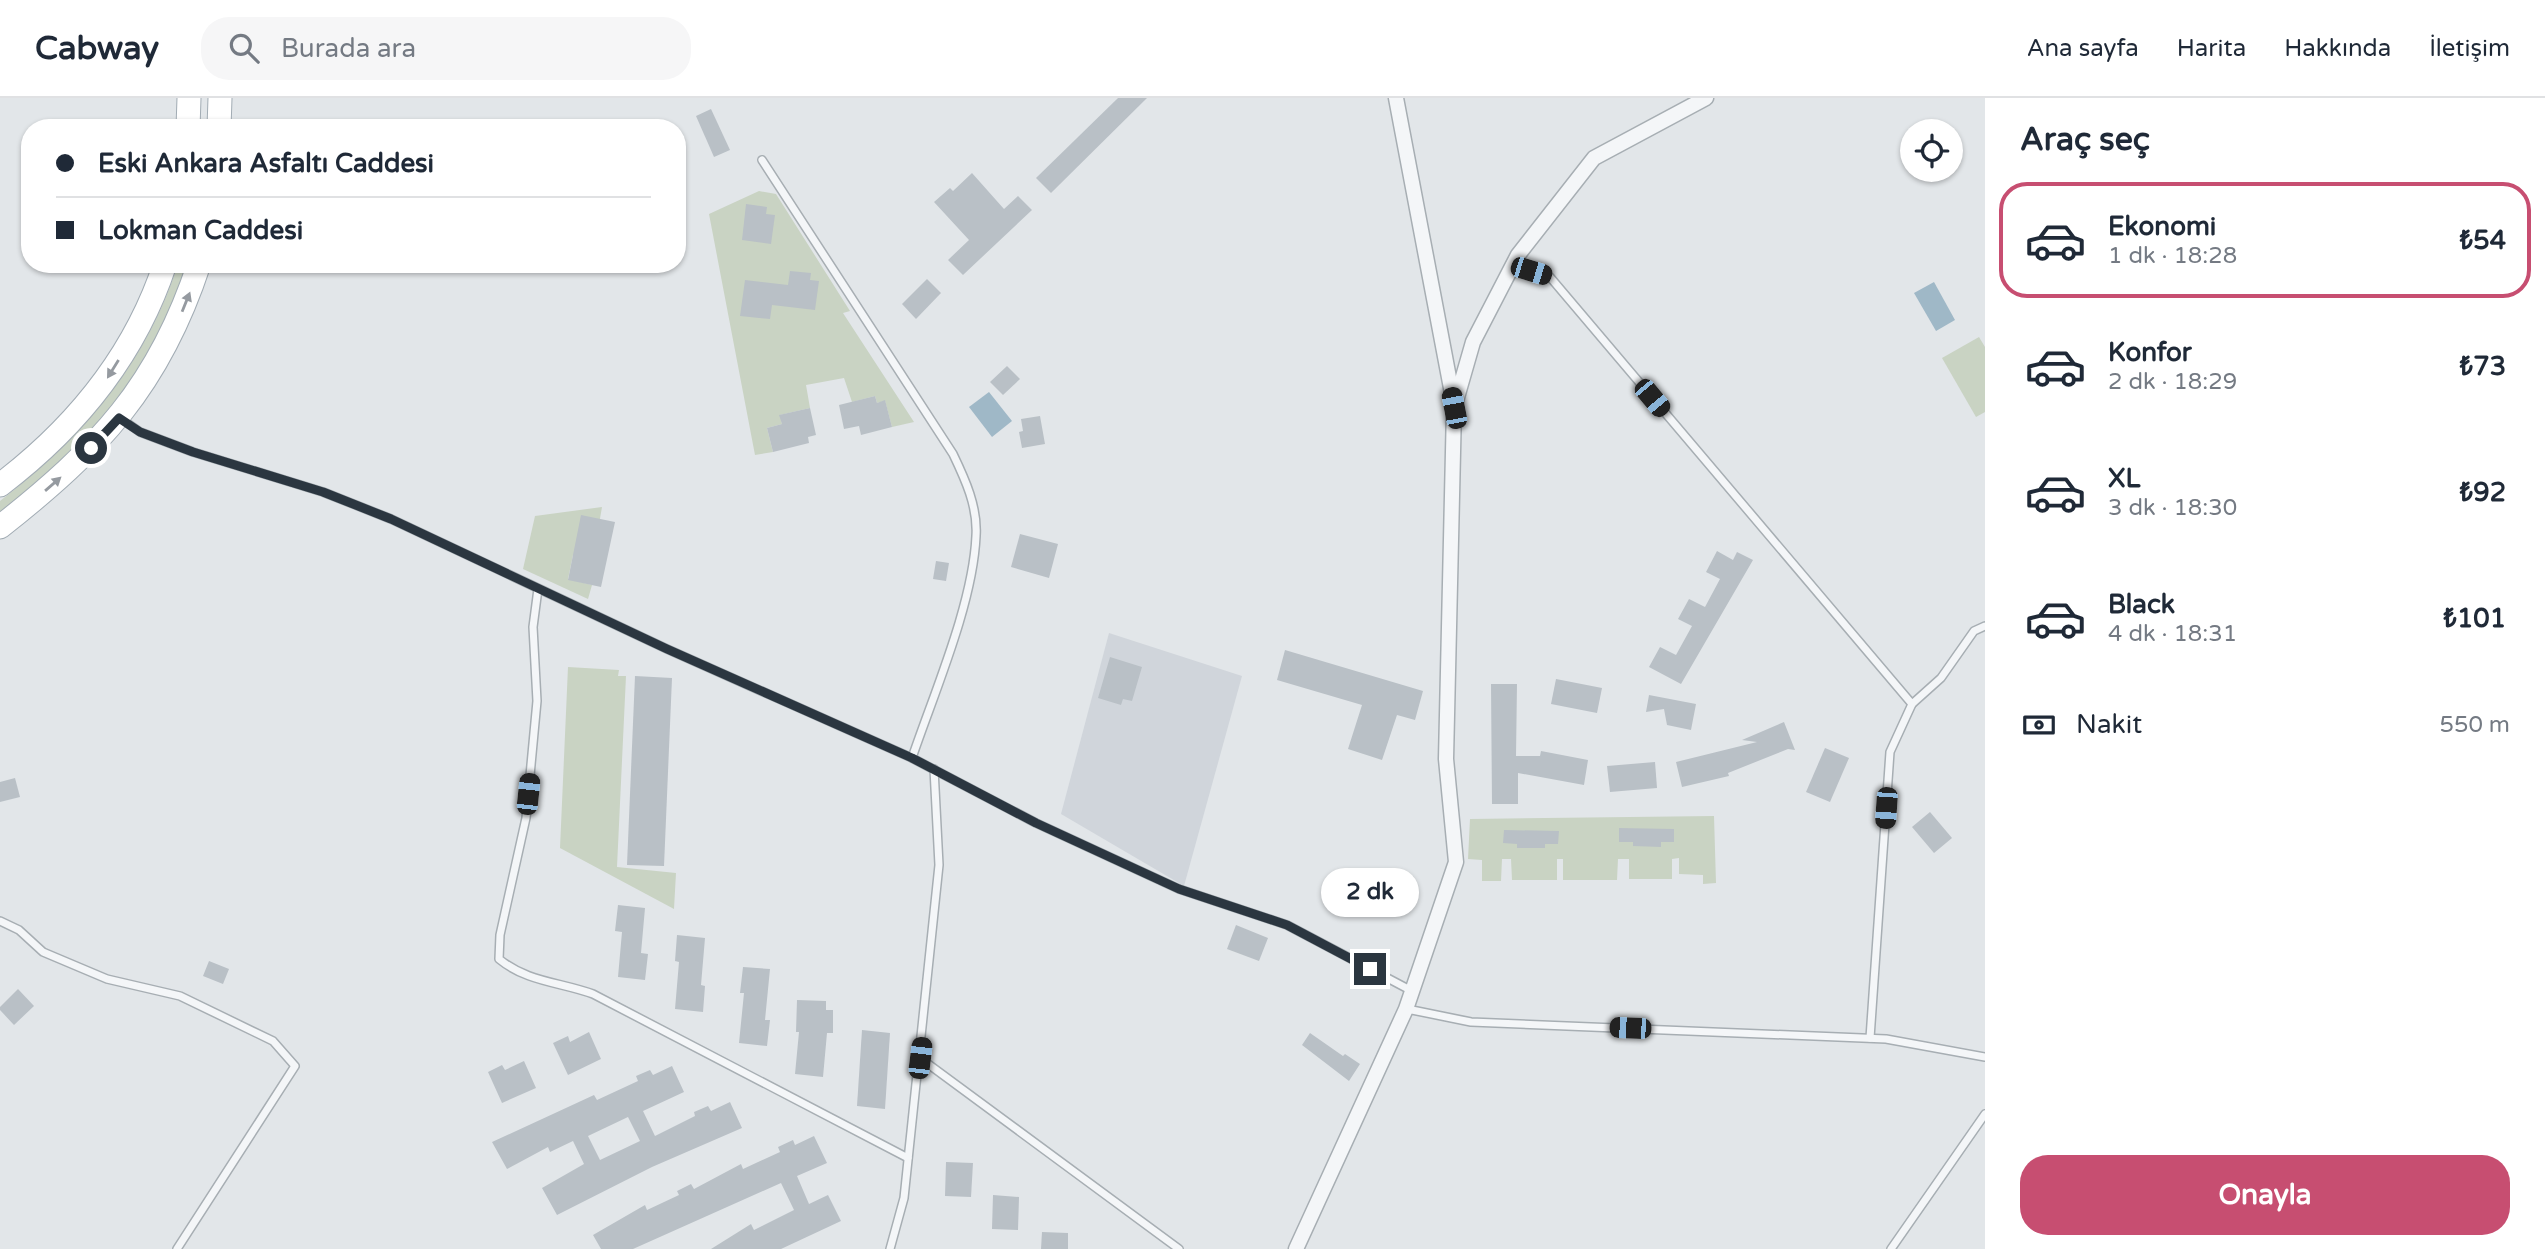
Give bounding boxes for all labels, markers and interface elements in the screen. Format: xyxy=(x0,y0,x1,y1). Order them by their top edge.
search box xyxy=(201,17,691,80)
text: Cabway xyxy=(35,29,159,68)
icon: search xyxy=(225,29,263,67)
text: Burada ara xyxy=(281,33,416,64)
text: Ana sayfa xyxy=(2027,34,2139,63)
text: Harita xyxy=(2177,34,2246,63)
text: Hakkında xyxy=(2284,34,2391,63)
text: İletişim xyxy=(2429,34,2510,63)
map controls xyxy=(1900,119,1963,182)
button: locate xyxy=(1900,119,1963,182)
text: Araç seç xyxy=(2020,121,2150,159)
text: Eski Ankara Asfaltı Caddesi xyxy=(98,148,434,179)
icon: car xyxy=(2024,209,2087,272)
text: Ekonomi xyxy=(2108,211,2216,242)
text: Lokman Caddesi xyxy=(98,215,303,246)
text: ₺54 xyxy=(2460,225,2506,256)
text: 1 dk · 18:28 xyxy=(2108,242,2237,270)
car xyxy=(1508,255,1555,287)
one-way arrow xyxy=(181,292,192,313)
icon: car xyxy=(2024,335,2087,398)
text: Konfor xyxy=(2108,337,2192,368)
text: ₺73 xyxy=(2460,351,2506,382)
one-way arrow xyxy=(107,360,120,379)
text: 2 dk · 18:29 xyxy=(2108,368,2237,396)
car xyxy=(1631,375,1674,421)
car xyxy=(1440,385,1469,431)
route start xyxy=(75,432,107,464)
icon: car xyxy=(2024,461,2087,524)
text: XL xyxy=(2108,463,2140,494)
one-way arrow xyxy=(44,476,62,492)
text: ₺92 xyxy=(2460,477,2506,508)
text: 3 dk · 18:30 xyxy=(2108,494,2237,522)
icon: car xyxy=(2024,587,2087,650)
text: Black xyxy=(2108,589,2175,620)
text: ₺101 xyxy=(2443,603,2506,634)
text: 4 dk · 18:31 xyxy=(2108,620,2237,648)
icon: cash xyxy=(2020,706,2058,744)
text: Nakit xyxy=(2076,709,2142,740)
text: 550 m xyxy=(2440,711,2510,739)
car xyxy=(516,772,541,816)
car xyxy=(1875,786,1898,830)
callout: 2 dk xyxy=(1321,868,1419,916)
text: 2 dk xyxy=(1346,878,1394,906)
route end xyxy=(1354,953,1386,985)
car xyxy=(1609,1017,1652,1039)
car xyxy=(908,1036,933,1080)
button: Onayla xyxy=(2020,1155,2510,1235)

